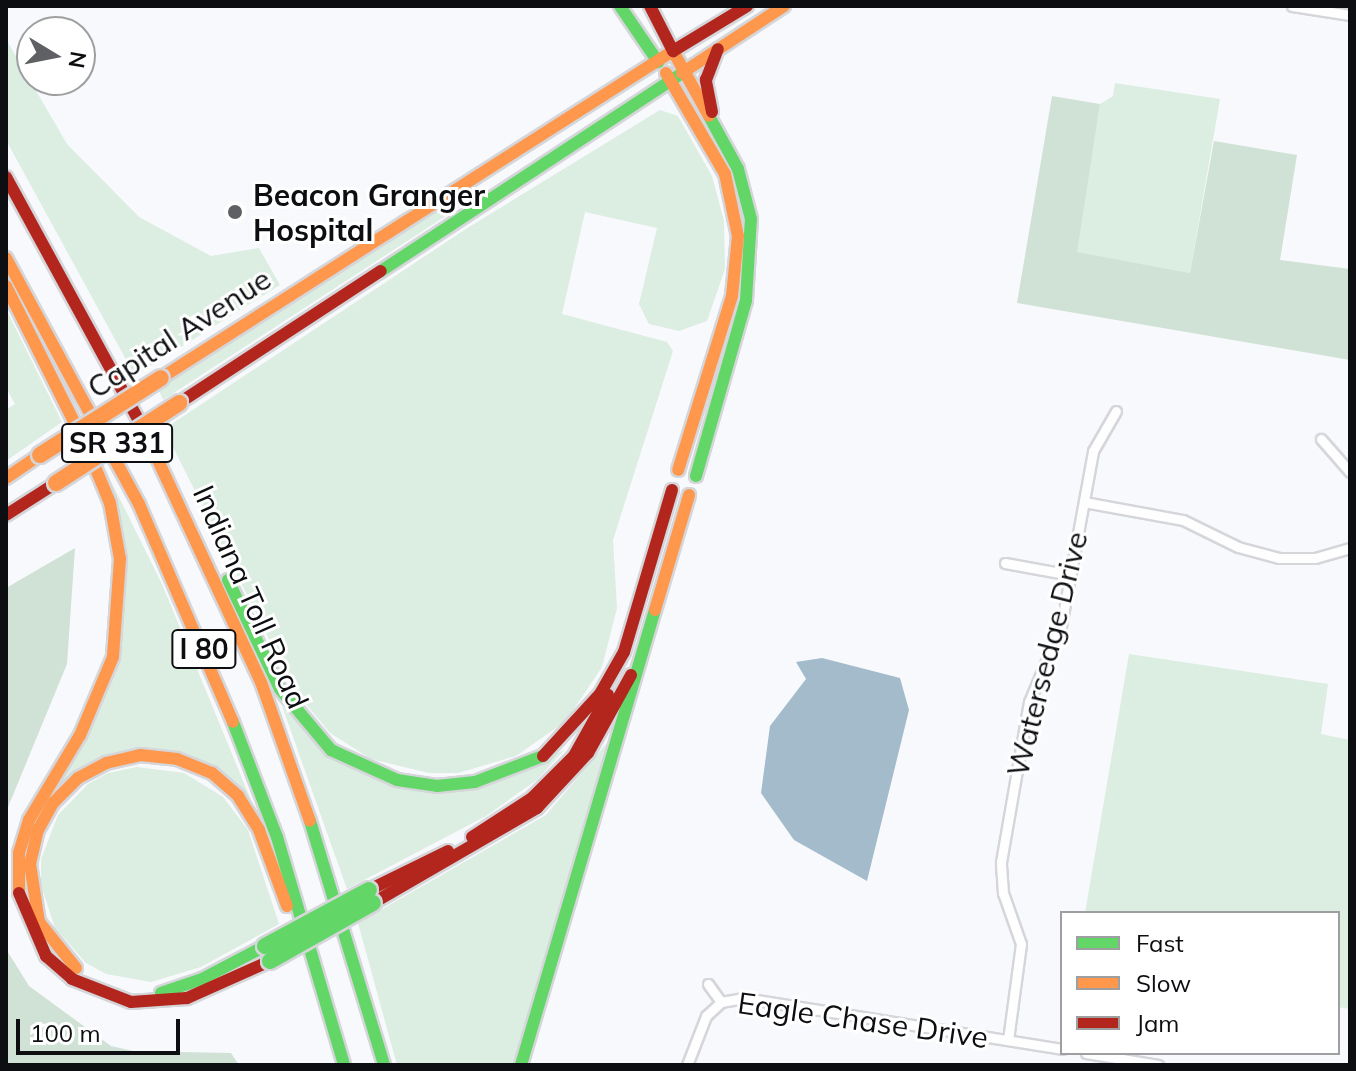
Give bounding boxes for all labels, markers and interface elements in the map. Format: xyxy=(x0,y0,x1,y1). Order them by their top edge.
north arrow xyxy=(16,16,96,96)
text: N xyxy=(62,49,93,70)
place label: Beacon Granger Hospital xyxy=(253,177,485,248)
marker: Beacon Granger Hospital xyxy=(224,201,246,223)
street label: Capital Avenue xyxy=(81,260,277,406)
road number: SR 331 xyxy=(61,419,173,467)
street label: Indiana Toll Road xyxy=(186,480,316,714)
street label: Watersedge Drive xyxy=(999,528,1095,780)
road number: I 80 xyxy=(170,625,238,673)
legend xyxy=(1060,911,1340,1055)
text: Fast xyxy=(1136,928,1184,958)
text: Slow xyxy=(1136,968,1191,998)
street label: Eagle Chase Drive xyxy=(736,985,990,1055)
scale bar xyxy=(20,1003,184,1053)
text: Jam xyxy=(1136,1008,1179,1038)
text: 100 m xyxy=(30,1018,101,1048)

